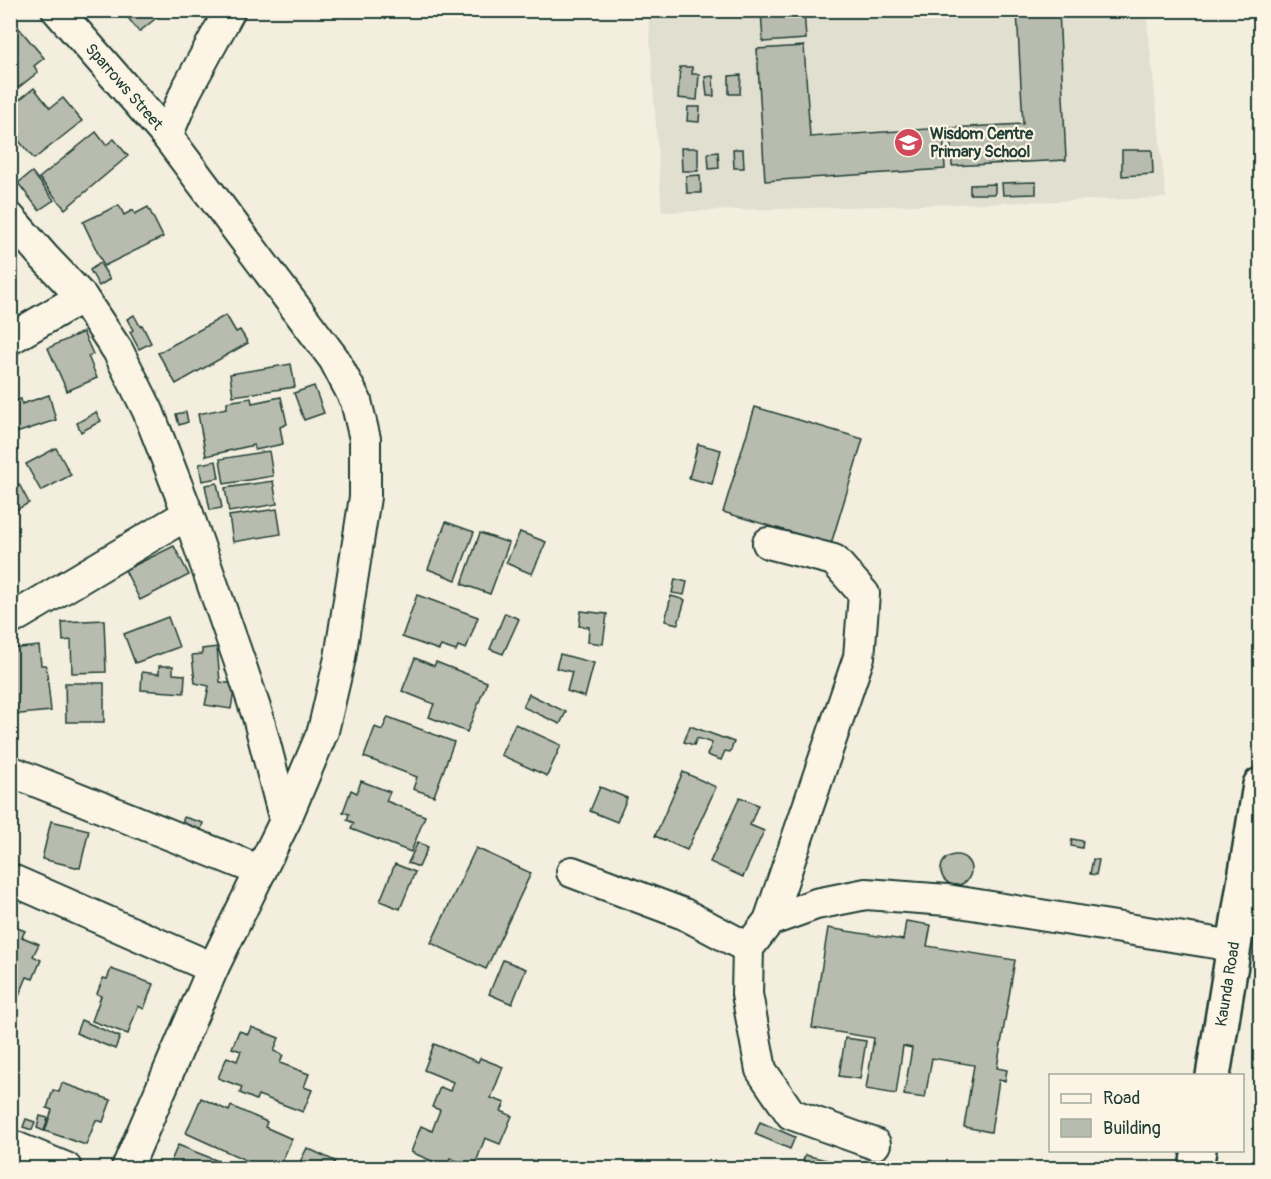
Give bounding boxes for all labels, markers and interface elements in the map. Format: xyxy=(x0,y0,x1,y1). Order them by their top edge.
street label: Sparrows Street xyxy=(81,39,168,135)
place label: Wisdom Centre Primary School xyxy=(930,124,1034,162)
school or university icon: Wisdom Centre Primary School xyxy=(893,127,925,159)
street label: Kaunda Road xyxy=(1211,940,1245,1028)
legend xyxy=(1049,1074,1244,1152)
text: Road xyxy=(1103,1087,1140,1110)
text: Building xyxy=(1103,1117,1161,1140)

